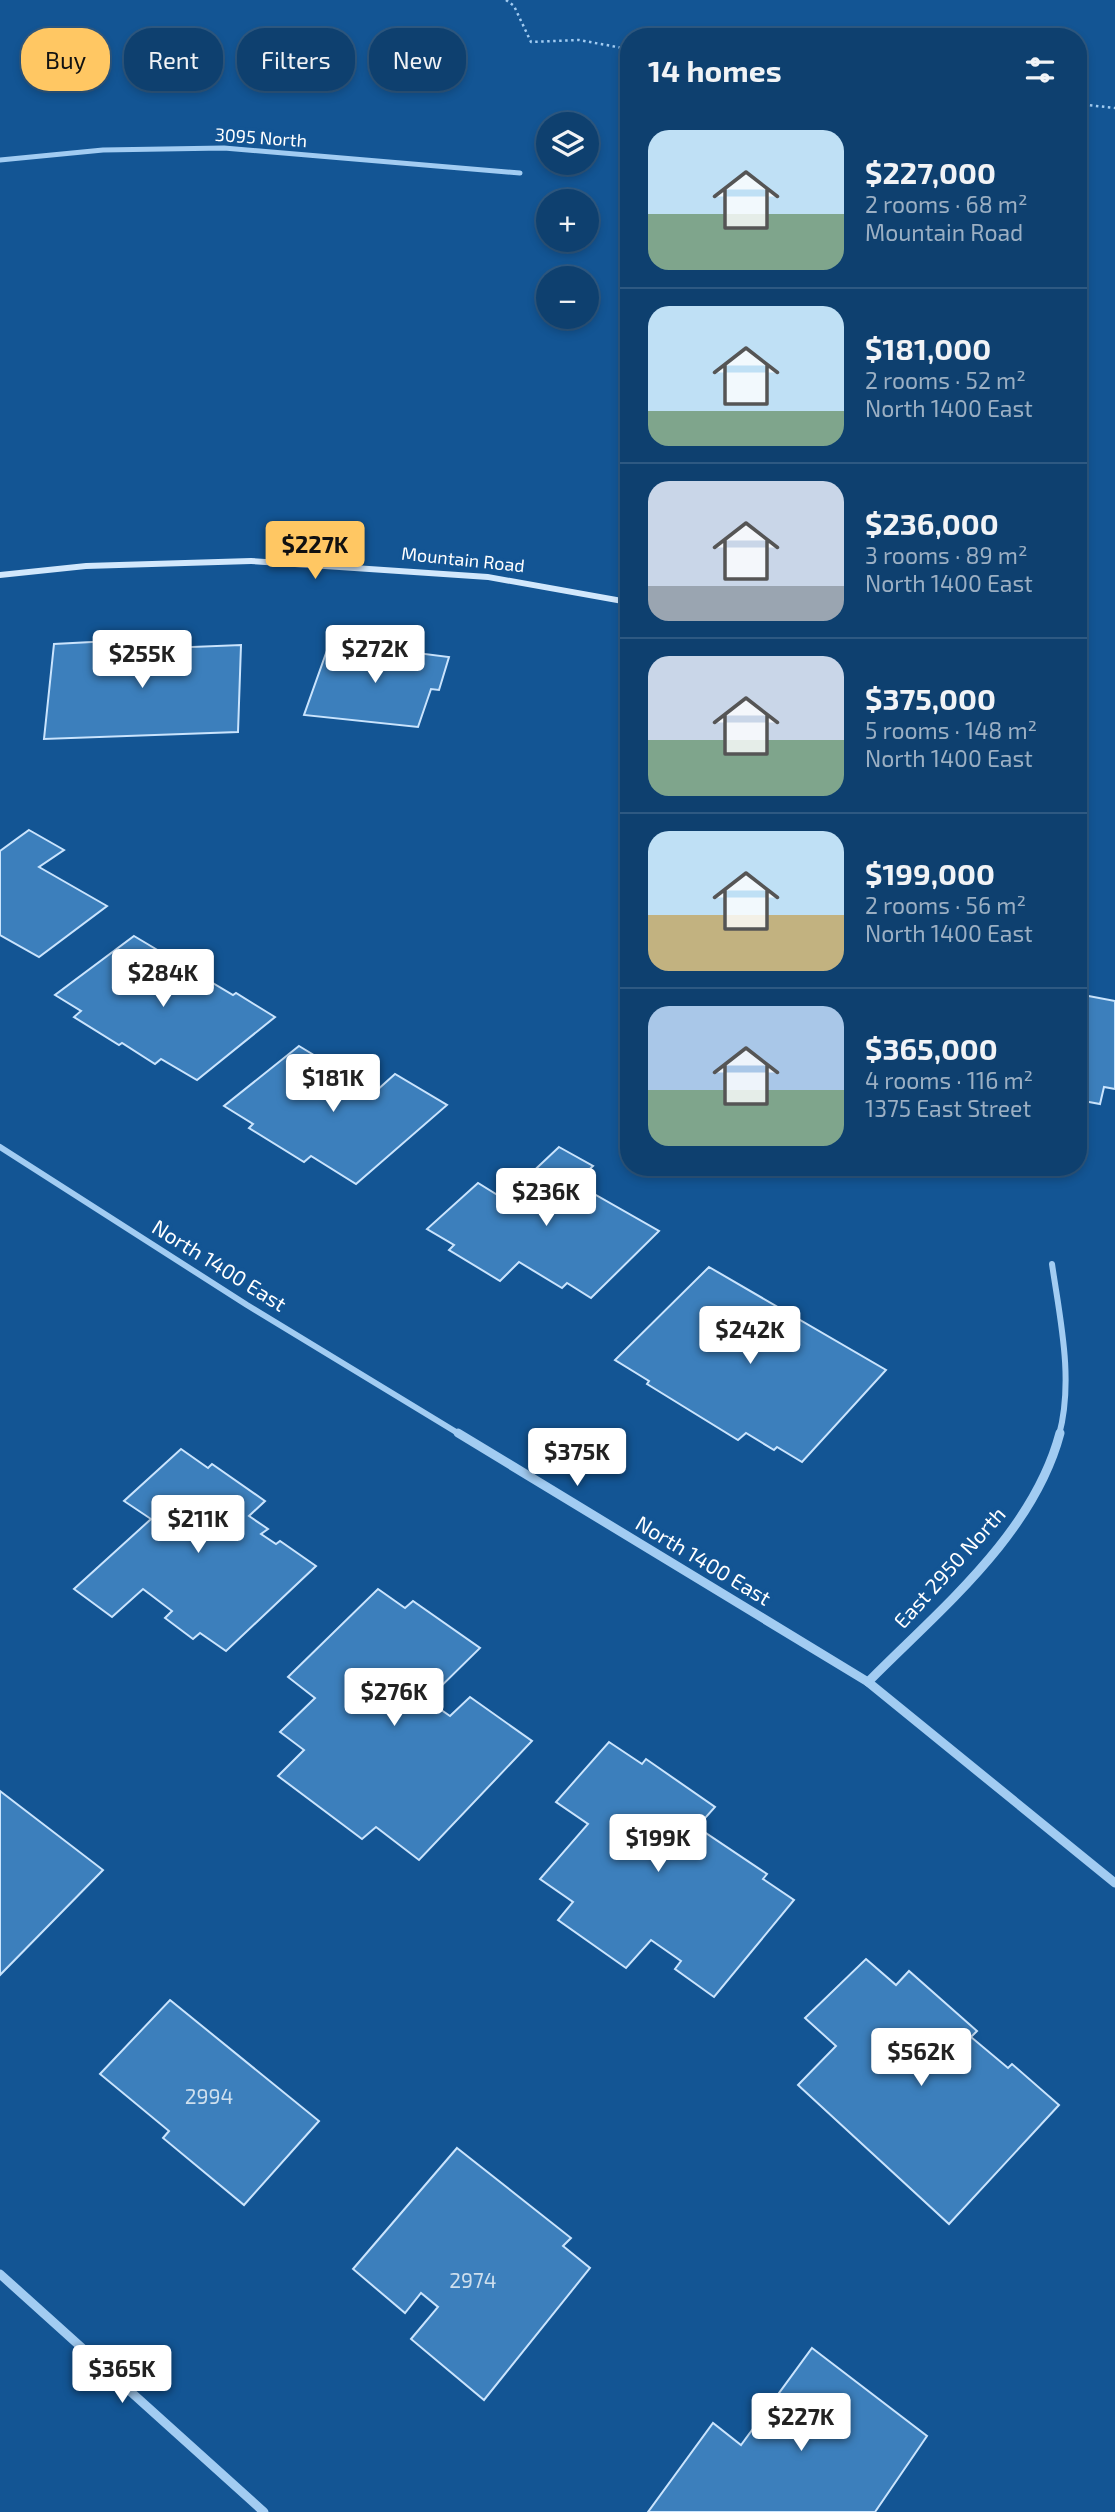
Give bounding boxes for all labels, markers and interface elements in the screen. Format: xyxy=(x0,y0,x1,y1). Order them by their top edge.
chip: Buy xyxy=(21,28,110,91)
chip: Rent xyxy=(124,28,223,91)
chip: Filters xyxy=(237,28,355,91)
chip: New xyxy=(369,28,466,91)
icon: filters xyxy=(1021,51,1059,89)
text: 14 homes xyxy=(648,52,782,88)
map controls xyxy=(536,112,599,329)
button: layers xyxy=(536,112,599,175)
street label: 3095 North xyxy=(214,123,308,151)
text: $227,000 xyxy=(865,154,996,190)
icon: home xyxy=(704,158,788,242)
button: + xyxy=(536,189,599,252)
text: 2 rooms · 68 m² xyxy=(865,190,1028,218)
text: Mountain Road xyxy=(865,218,1023,246)
button: − xyxy=(536,266,599,329)
text: $181,000 xyxy=(865,330,991,366)
icon: home xyxy=(704,334,788,418)
text: 2 rooms · 52 m² xyxy=(865,366,1026,394)
text: North 1400 East xyxy=(865,394,1033,422)
text: $236,000 xyxy=(865,505,999,541)
icon: home xyxy=(704,509,788,593)
pin: $227K xyxy=(266,522,364,581)
text: $227K xyxy=(282,530,348,558)
text: 3 rooms · 89 m² xyxy=(865,541,1027,569)
street label: Mountain Road xyxy=(400,542,526,576)
text: North 1400 East xyxy=(865,569,1033,597)
pin: $272K xyxy=(326,626,424,685)
pin: $255K xyxy=(93,630,191,690)
text: $272K xyxy=(342,634,408,662)
text: $255K xyxy=(109,639,175,667)
text: $375,000 xyxy=(865,680,996,716)
icon: home xyxy=(704,684,788,768)
text: 5 rooms · 148 m² xyxy=(865,716,1037,744)
text: North 1400 East xyxy=(865,744,1033,772)
text: $199,000 xyxy=(865,855,995,891)
icon: home xyxy=(704,859,788,943)
text: 2 rooms · 56 m² xyxy=(865,891,1026,919)
text: North 1400 East xyxy=(865,919,1033,947)
pin: $284K xyxy=(114,950,212,1009)
text: $284K xyxy=(128,958,198,986)
text: $365,000 xyxy=(865,1030,998,1066)
icon: home xyxy=(704,1034,788,1118)
pin: $181K xyxy=(284,1054,382,1114)
text: $181K xyxy=(302,1063,364,1091)
text: 4 rooms · 116 m² xyxy=(865,1066,1033,1094)
text: 1375 East Street xyxy=(865,1094,1031,1122)
pin: $236K xyxy=(497,1168,595,1228)
text: $236K xyxy=(512,1177,580,1205)
street label: North 1400 East xyxy=(148,1214,291,1316)
pin: $242K xyxy=(701,1306,799,1366)
text: $242K xyxy=(715,1315,785,1343)
pin: $375K xyxy=(528,1428,626,1488)
text: $375K xyxy=(544,1437,610,1465)
pin: $211K xyxy=(149,1496,247,1555)
street label: East 2950 North xyxy=(888,1501,1010,1633)
text: $211K xyxy=(167,1504,229,1532)
street label: North 1400 East xyxy=(632,1510,776,1610)
pin: $276K xyxy=(345,1668,443,1728)
text: $276K xyxy=(361,1677,428,1705)
pin: $199K xyxy=(609,1814,707,1874)
text: $199K xyxy=(626,1823,691,1851)
pin: $562K xyxy=(872,2028,970,2088)
text: $562K xyxy=(887,2037,955,2065)
house number: 2994 xyxy=(185,2083,233,2108)
house number: 2974 xyxy=(449,2267,497,2292)
pin: $365K xyxy=(73,2346,171,2405)
text: $365K xyxy=(88,2354,156,2382)
pin: $227K xyxy=(752,2394,850,2453)
text: $227K xyxy=(768,2402,834,2430)

